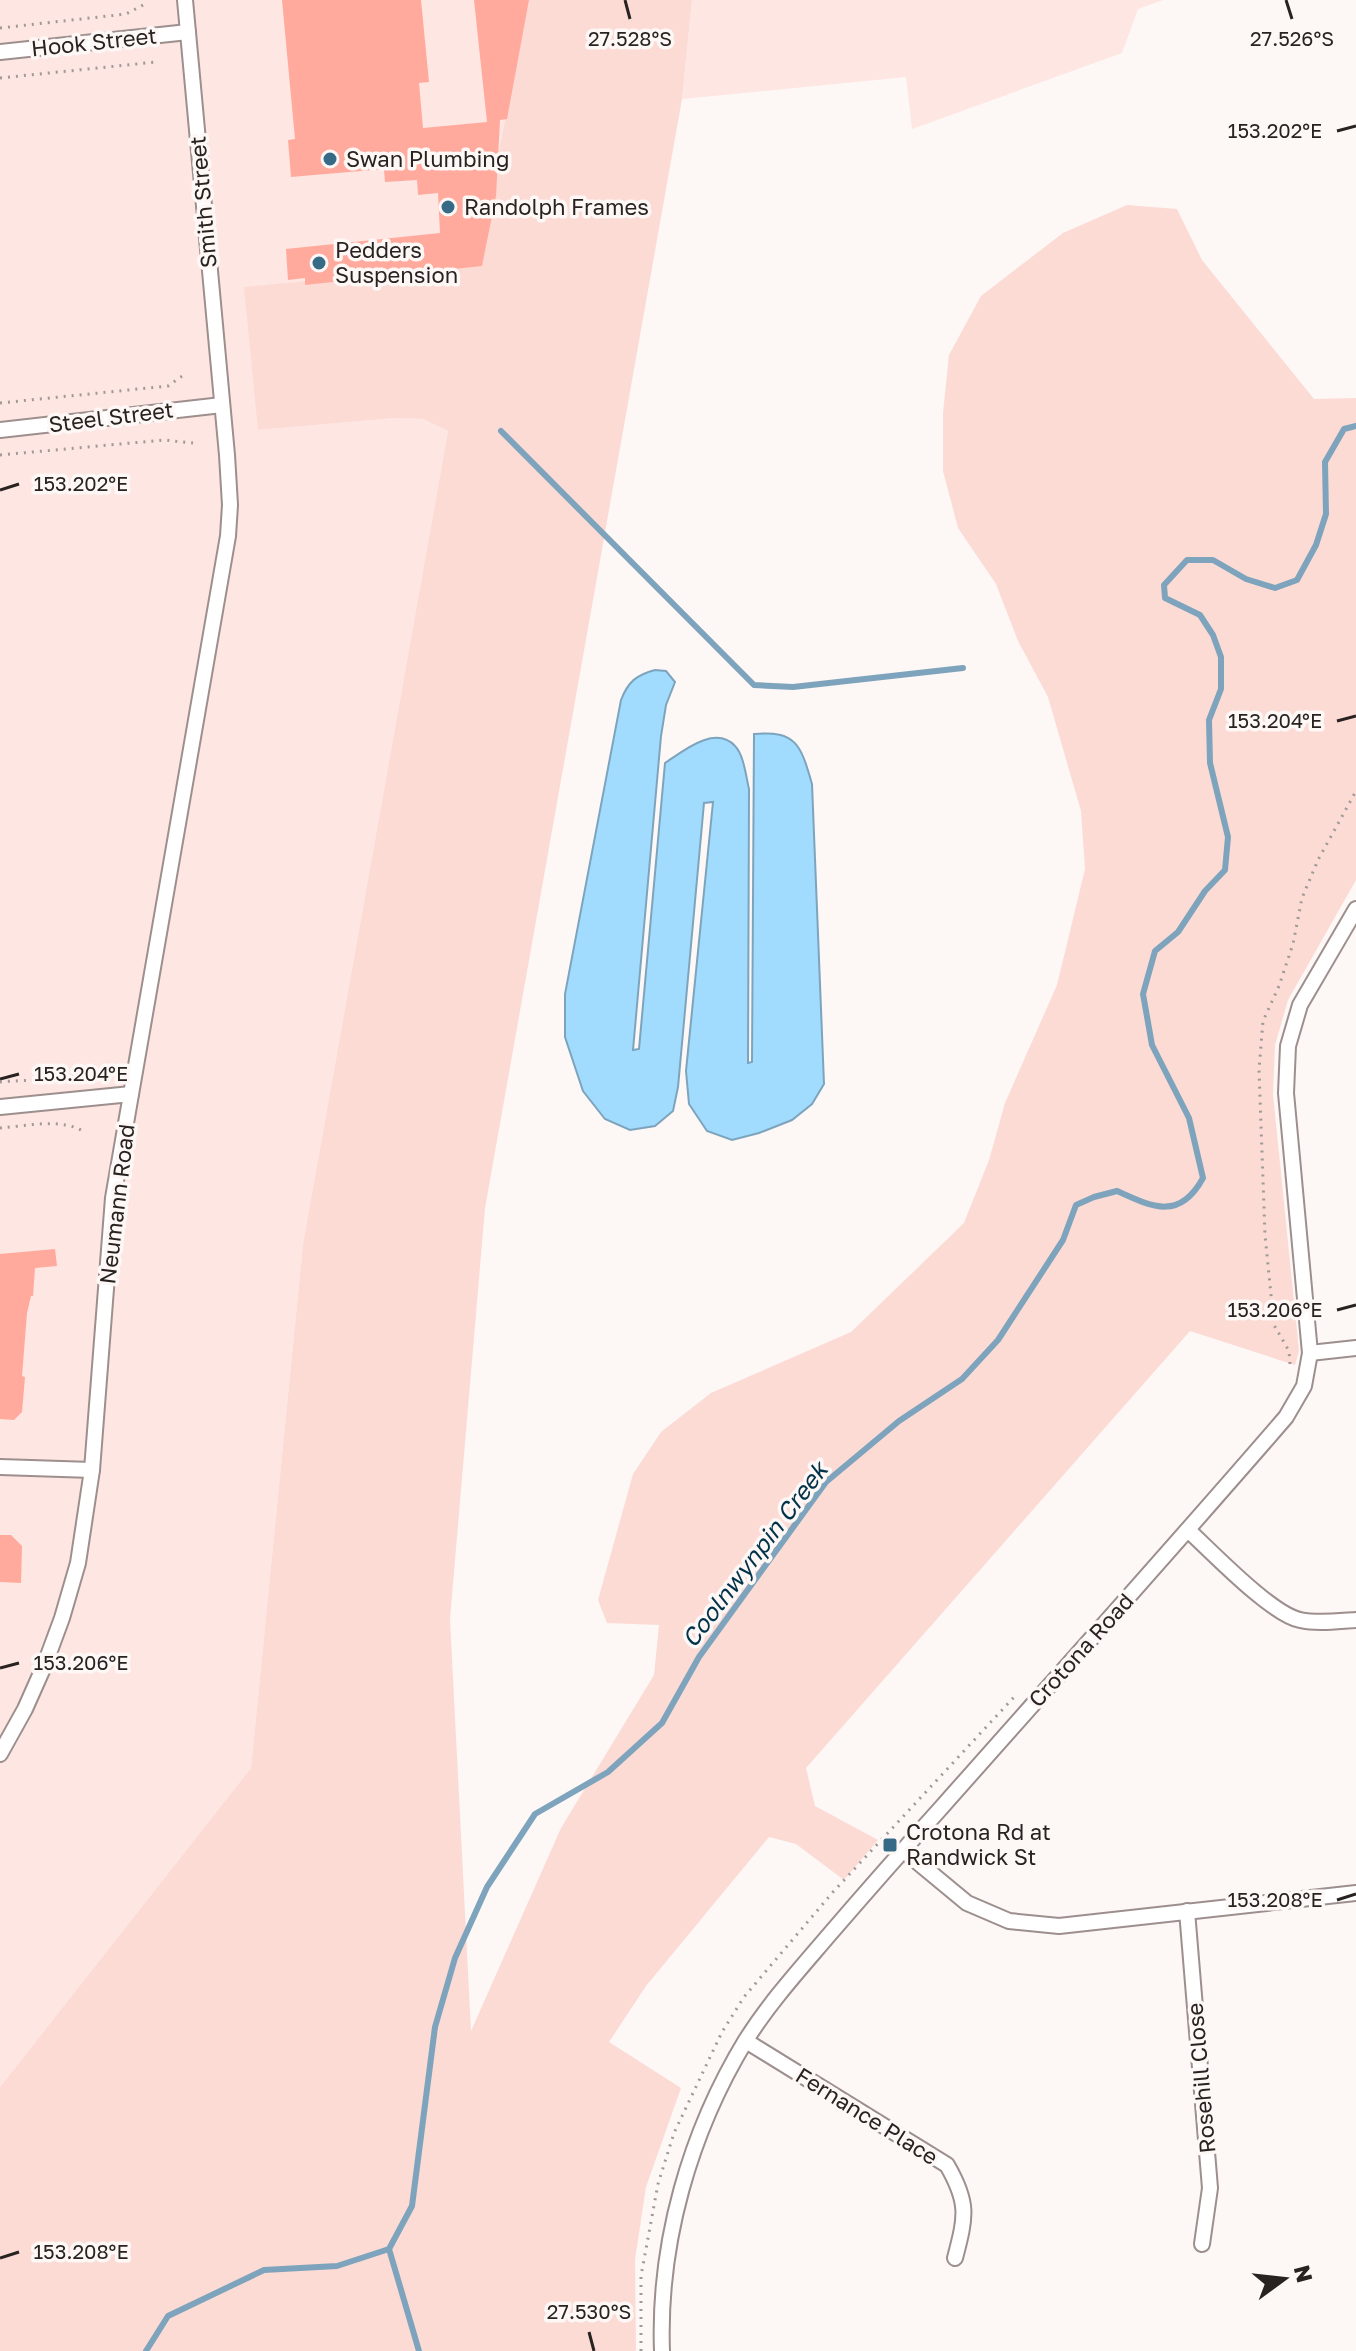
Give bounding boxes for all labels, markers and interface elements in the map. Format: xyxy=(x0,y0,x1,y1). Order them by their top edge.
street label: Hook Street xyxy=(30,21,158,62)
text: 27.528°S xyxy=(588,26,672,50)
text: 27.526°S xyxy=(1250,26,1334,50)
text: 153.202°E xyxy=(1228,118,1322,142)
street label: Smith Street xyxy=(183,135,222,269)
place label: Swan Plumbing xyxy=(346,145,509,172)
marker: Swan Plumbing xyxy=(321,150,339,168)
place label: Randolph Frames xyxy=(464,193,649,220)
marker: Randolph Frames xyxy=(439,198,457,216)
place label: Pedders Suspension xyxy=(335,236,458,288)
marker: Pedders Suspension xyxy=(310,254,328,272)
street label: Steel Street xyxy=(47,395,175,438)
text: 153.202°E xyxy=(34,471,128,495)
text: 153.204°E xyxy=(1228,708,1322,732)
text: 153.204°E xyxy=(34,1061,128,1085)
street label: Neumann Road xyxy=(93,1122,140,1286)
text: 153.206°E xyxy=(1227,1297,1323,1321)
water label: Coolnwynpin Creek xyxy=(675,1454,835,1653)
street label: Crotona Road xyxy=(1022,1587,1139,1712)
text: 153.206°E xyxy=(33,1650,129,1674)
place label: Crotona Rd at Randwick St xyxy=(906,1818,1051,1870)
marker: Crotona Rd at Randwick St xyxy=(881,1836,899,1854)
text: 153.208°E xyxy=(1227,1887,1323,1911)
street label: Rosehill Close xyxy=(1180,2002,1221,2154)
street label: Fernance Place xyxy=(791,2061,943,2170)
text: 153.208°E xyxy=(33,2239,129,2263)
north arrow xyxy=(1244,2239,1324,2319)
text: N xyxy=(1289,2262,1319,2285)
text: 27.530°S xyxy=(547,2299,631,2323)

